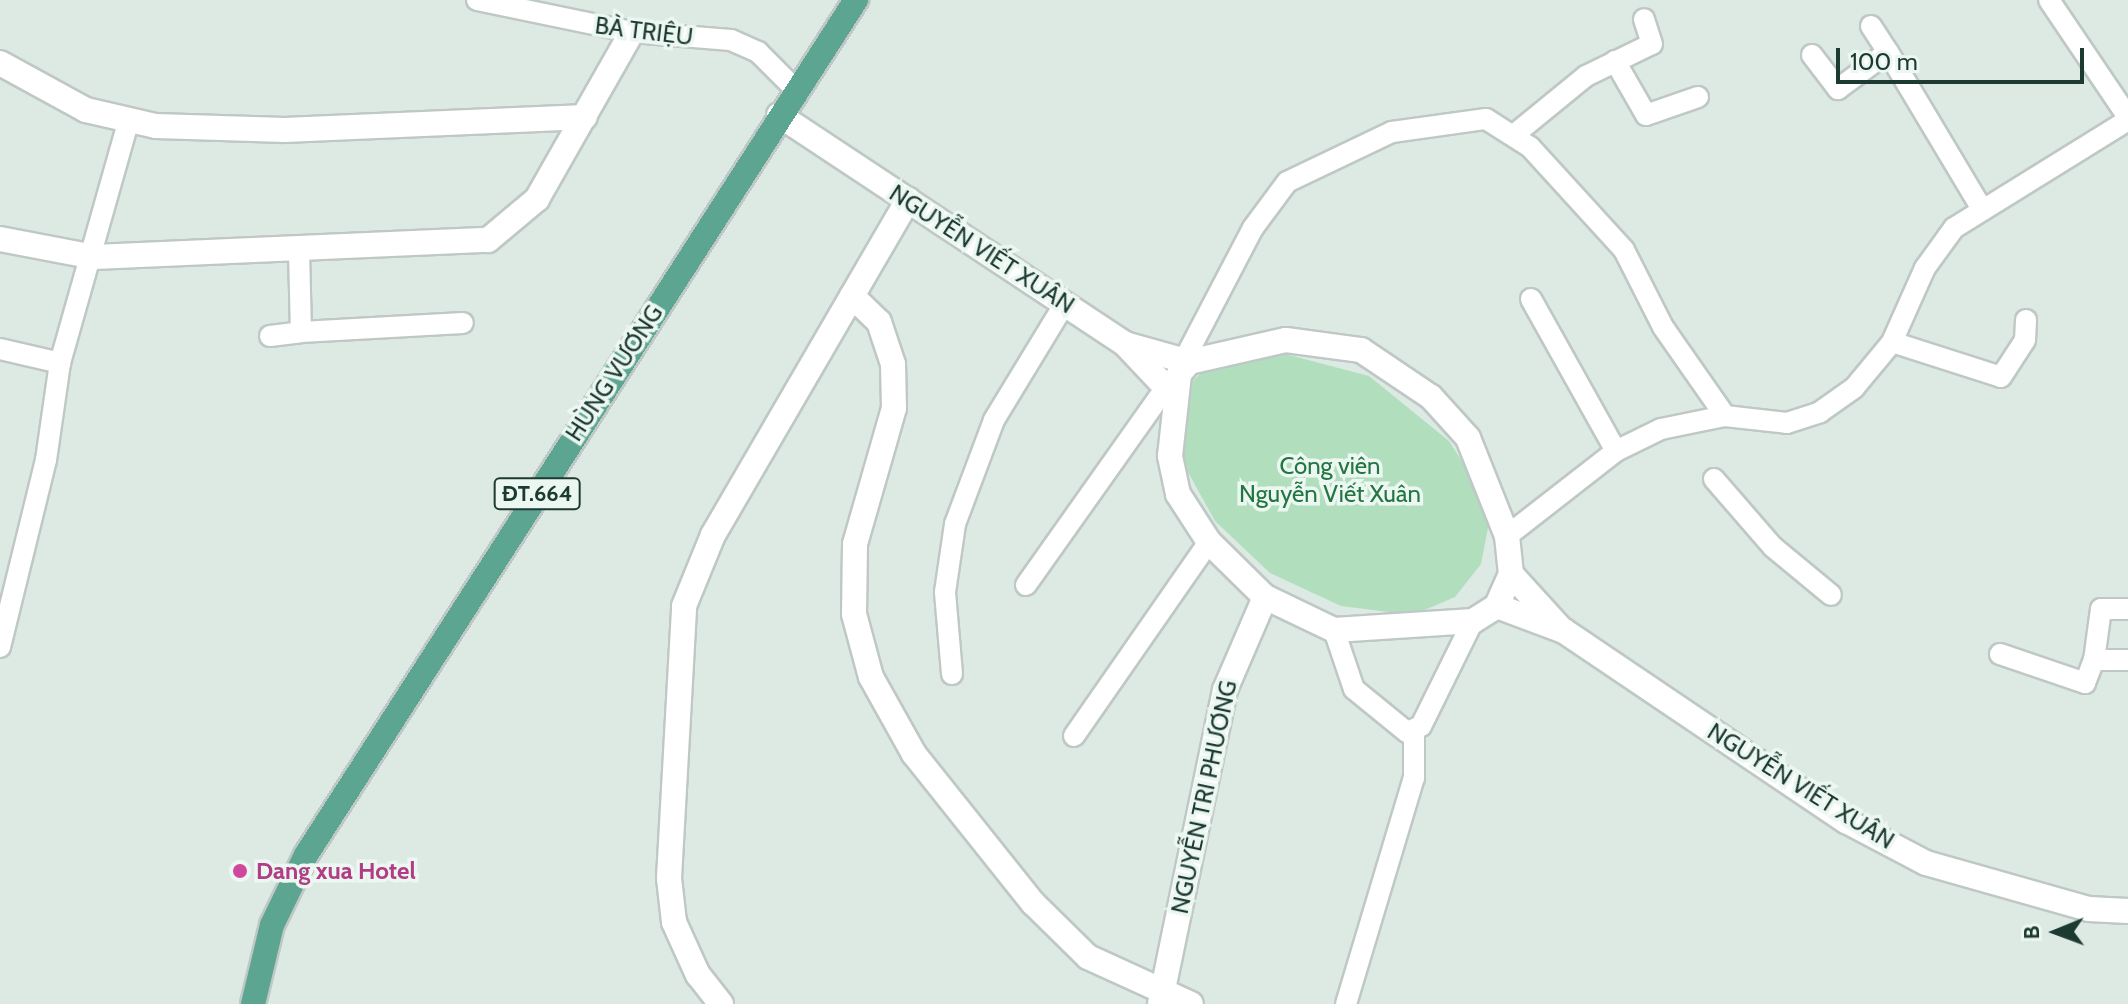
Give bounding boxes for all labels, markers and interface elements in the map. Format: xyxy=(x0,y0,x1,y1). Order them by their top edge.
street label: BÀ TRIỆU xyxy=(593,11,695,51)
scale bar xyxy=(1840,32,2088,82)
text: 100 m xyxy=(1850,47,1918,76)
street label: NGUYỄN VIẾT XUÂN xyxy=(884,178,1080,320)
street label: HÙNG VƯƠNG xyxy=(559,300,669,446)
park label: Công viên Nguyễn Viết Xuân xyxy=(1239,452,1421,508)
road number: ĐT.664 xyxy=(493,476,581,512)
street label: NGUYỄN TRI PHƯƠNG xyxy=(1165,678,1243,916)
street label: NGUYỄN VIẾT XUÂN xyxy=(1702,717,1900,855)
place label: Dang xua Hotel xyxy=(256,857,416,885)
marker: Dang xua Hotel xyxy=(231,862,249,880)
north arrow xyxy=(2016,892,2096,972)
text: B xyxy=(2018,925,2045,940)

